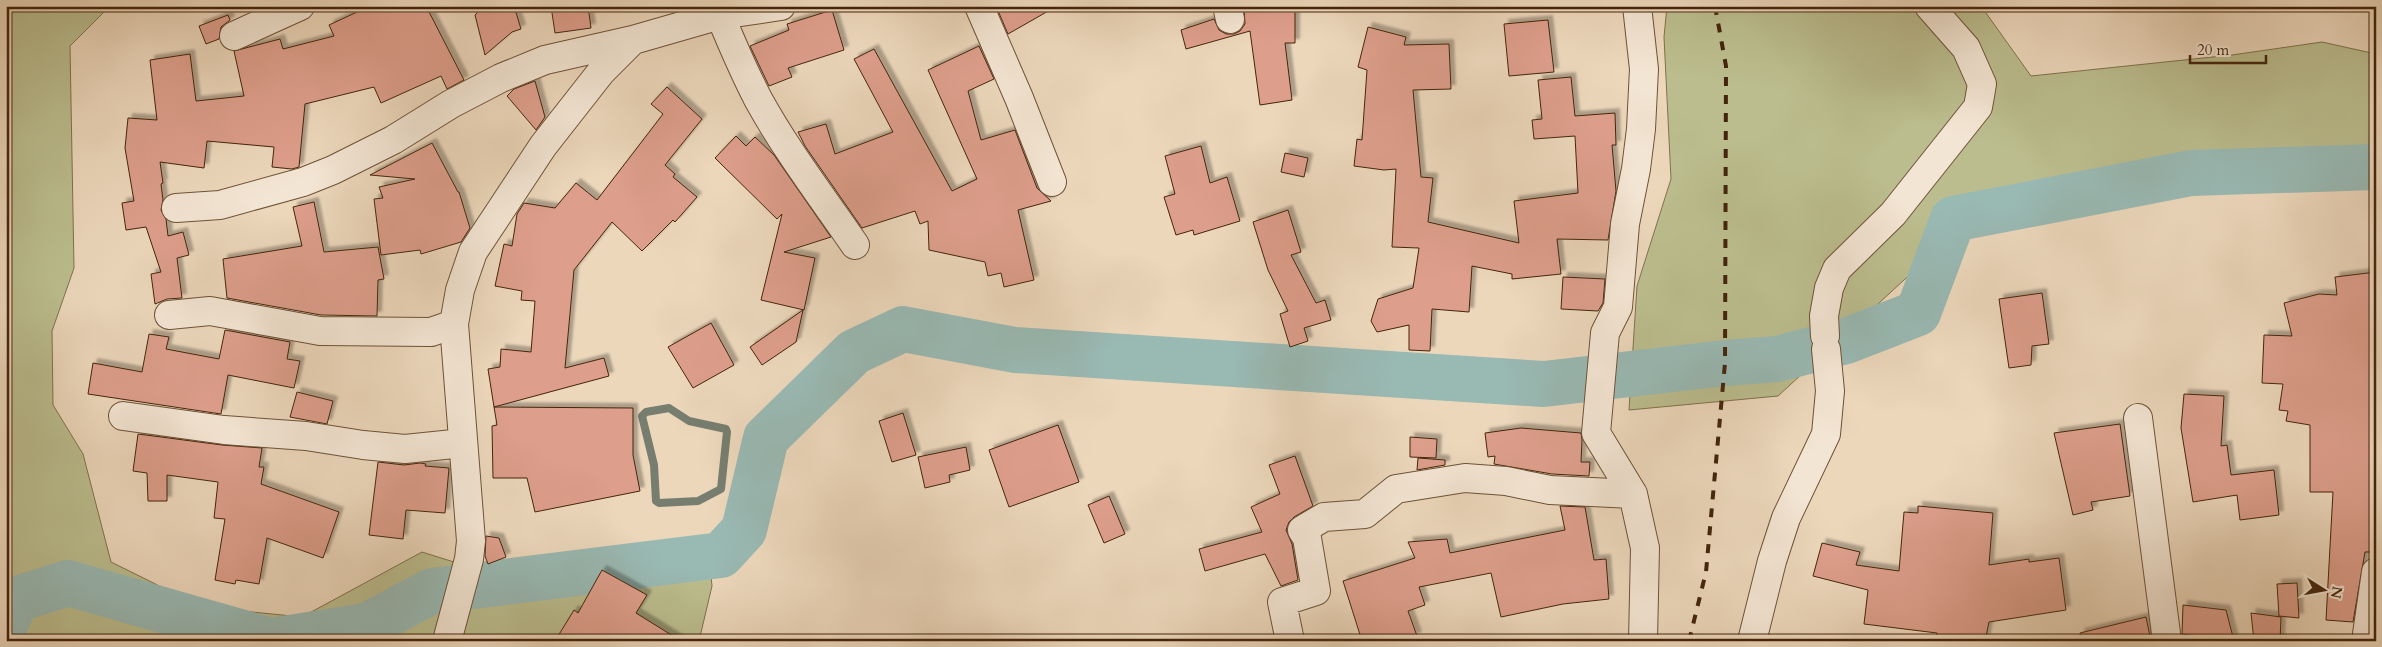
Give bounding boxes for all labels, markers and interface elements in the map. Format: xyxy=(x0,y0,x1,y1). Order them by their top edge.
scale bar xyxy=(2190,32,2266,64)
text: 20 m xyxy=(2197,40,2229,60)
north arrow xyxy=(2300,564,2350,614)
text: N xyxy=(2326,585,2347,600)

